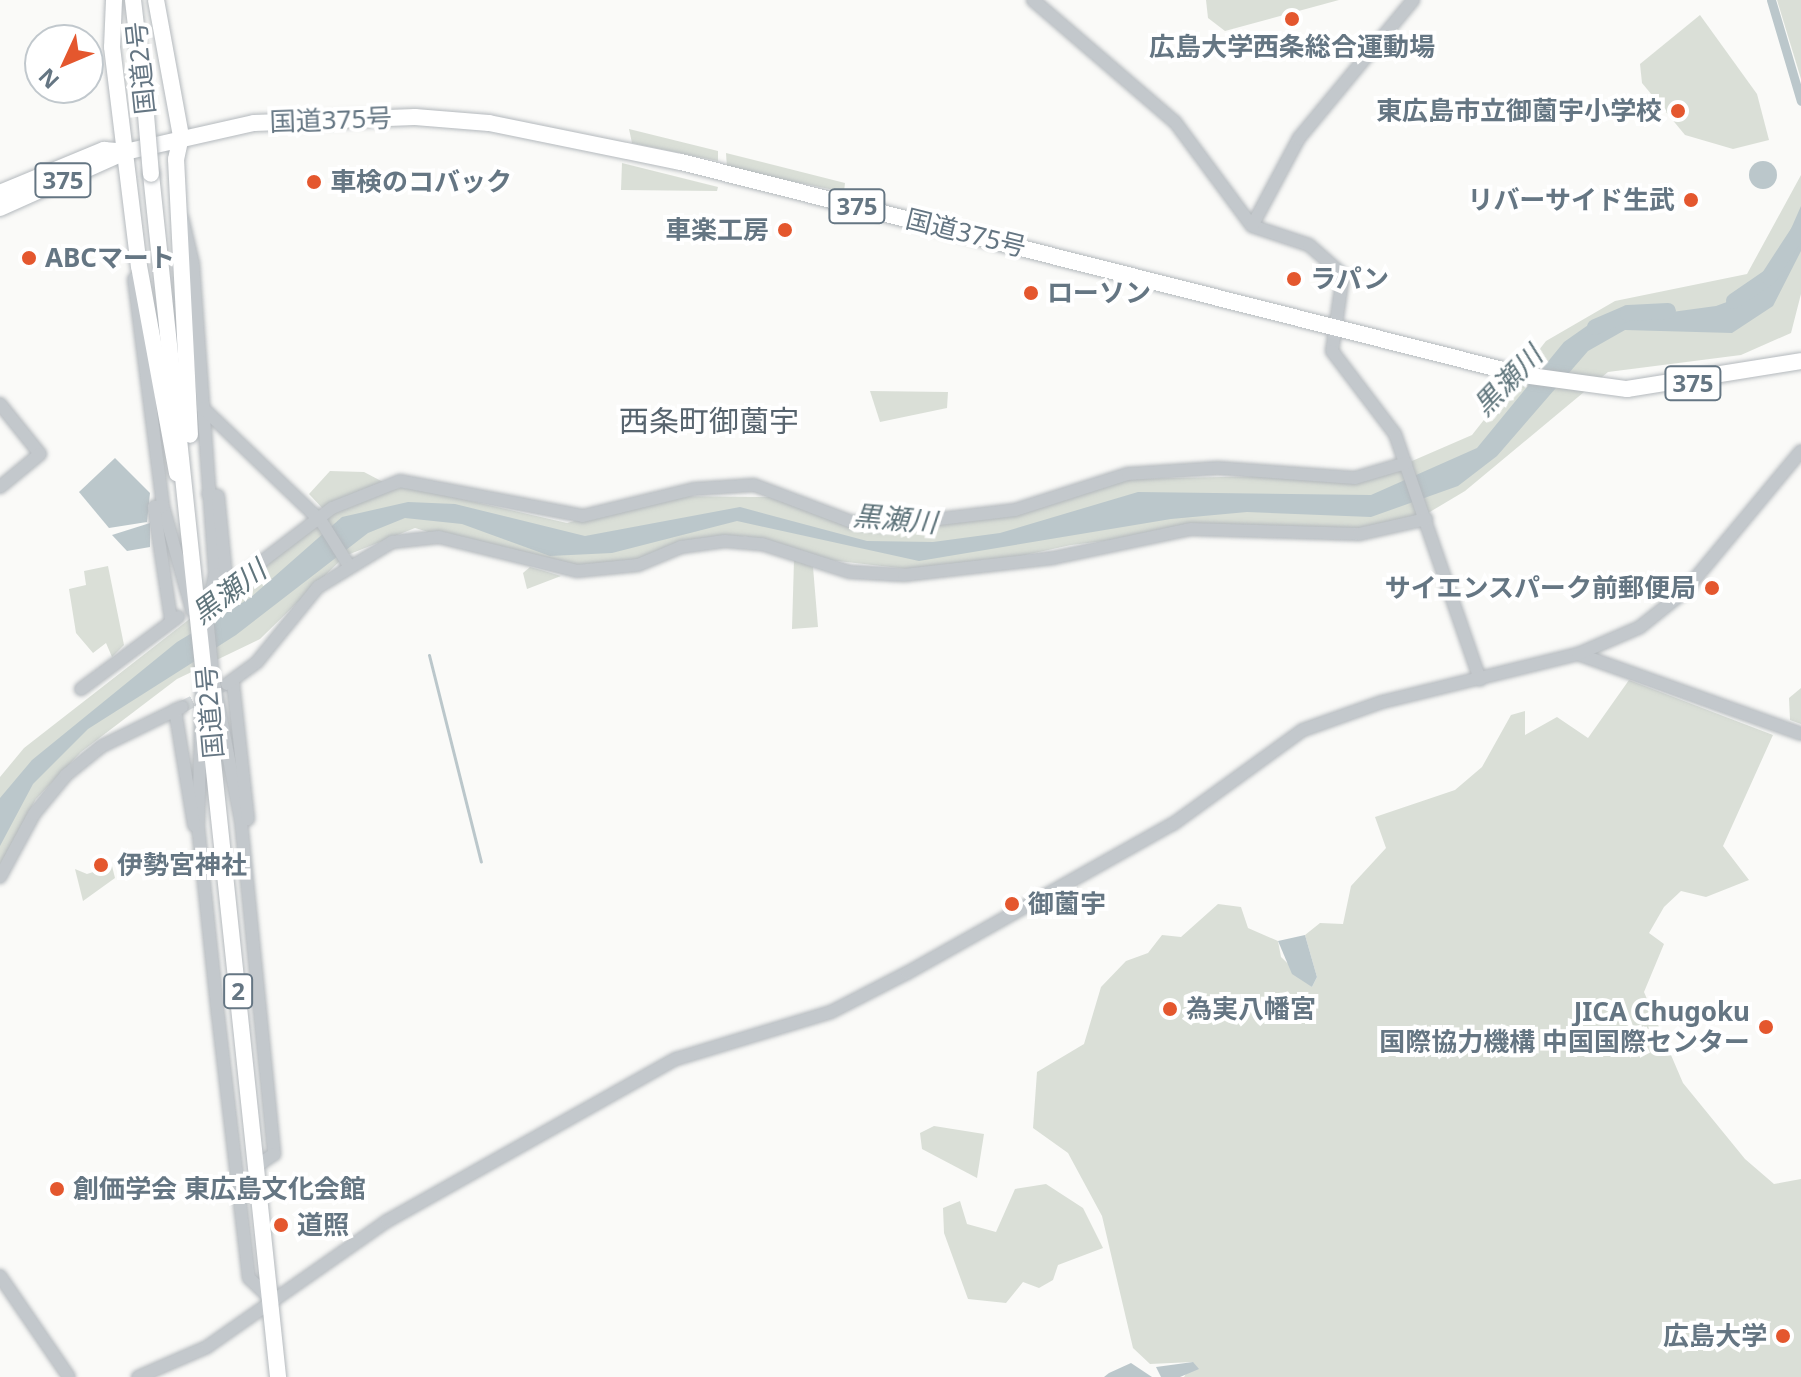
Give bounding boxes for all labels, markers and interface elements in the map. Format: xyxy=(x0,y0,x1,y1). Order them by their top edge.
marker: 広島大学西条総合運動場 xyxy=(1283,10,1301,28)
street label: 国道2号 xyxy=(121,20,161,116)
north arrow xyxy=(24,24,104,104)
place label: 広島大学西条総合運動場 xyxy=(1149,31,1435,63)
text: N xyxy=(31,62,65,96)
place label: 東広島市立御薗宇小学校 xyxy=(1376,95,1662,127)
street label: 国道375号 xyxy=(269,102,393,138)
marker: 東広島市立御薗宇小学校 xyxy=(1669,102,1687,120)
road number: 375 xyxy=(33,160,93,200)
place label: 車検のコバック xyxy=(330,166,512,198)
marker: 車検のコバック xyxy=(305,173,323,191)
place label: リバーサイド生武 xyxy=(1467,184,1675,216)
road number: 375 xyxy=(827,186,887,226)
marker: リバーサイド生武 xyxy=(1682,191,1700,209)
street label: 国道375号 xyxy=(903,203,1029,263)
place label: 車楽工房 xyxy=(665,214,769,246)
marker: 車楽工房 xyxy=(776,221,794,239)
place label: ABCマート xyxy=(45,242,175,274)
marker: ABCマート xyxy=(20,249,38,267)
place label: ラパン xyxy=(1310,263,1388,295)
marker: ラパン xyxy=(1285,270,1303,288)
place label: ローソン xyxy=(1047,277,1151,309)
marker: ローソン xyxy=(1022,284,1040,302)
water label: 黒瀬川 xyxy=(1466,338,1548,422)
road number: 375 xyxy=(1663,363,1723,403)
district label: 西条町御薗宇 xyxy=(619,403,799,439)
water label: 黒瀬川 xyxy=(852,498,938,538)
water label: 黒瀬川 xyxy=(184,552,272,630)
place label: サイエンスパーク前郵便局 xyxy=(1384,572,1696,604)
marker: サイエンスパーク前郵便局 xyxy=(1703,579,1721,597)
street label: 国道2号 xyxy=(190,664,230,760)
place label: 伊勢宮神社 xyxy=(117,849,247,881)
marker: 伊勢宮神社 xyxy=(92,856,110,874)
place label: 御薗宇 xyxy=(1028,888,1106,920)
marker: 御薗宇 xyxy=(1003,895,1021,913)
road number: 2 xyxy=(222,971,254,1011)
place label: 為実八幡宮 xyxy=(1186,993,1316,1025)
place label: JICA Chugoku 国際協力機構 中国国際センター xyxy=(1379,996,1750,1058)
marker: 為実八幡宮 xyxy=(1161,1000,1179,1018)
marker: JICA Chugoku 国際協力機構 中国国際センター xyxy=(1757,1018,1775,1036)
place label: 創価学会 東広島文化会館 xyxy=(73,1173,366,1205)
marker: 創価学会 東広島文化会館 xyxy=(48,1180,66,1198)
place label: 道照 xyxy=(297,1209,349,1241)
marker: 道照 xyxy=(272,1216,290,1234)
place label: 広島大学 xyxy=(1663,1320,1767,1352)
marker: 広島大学 xyxy=(1774,1327,1792,1345)

